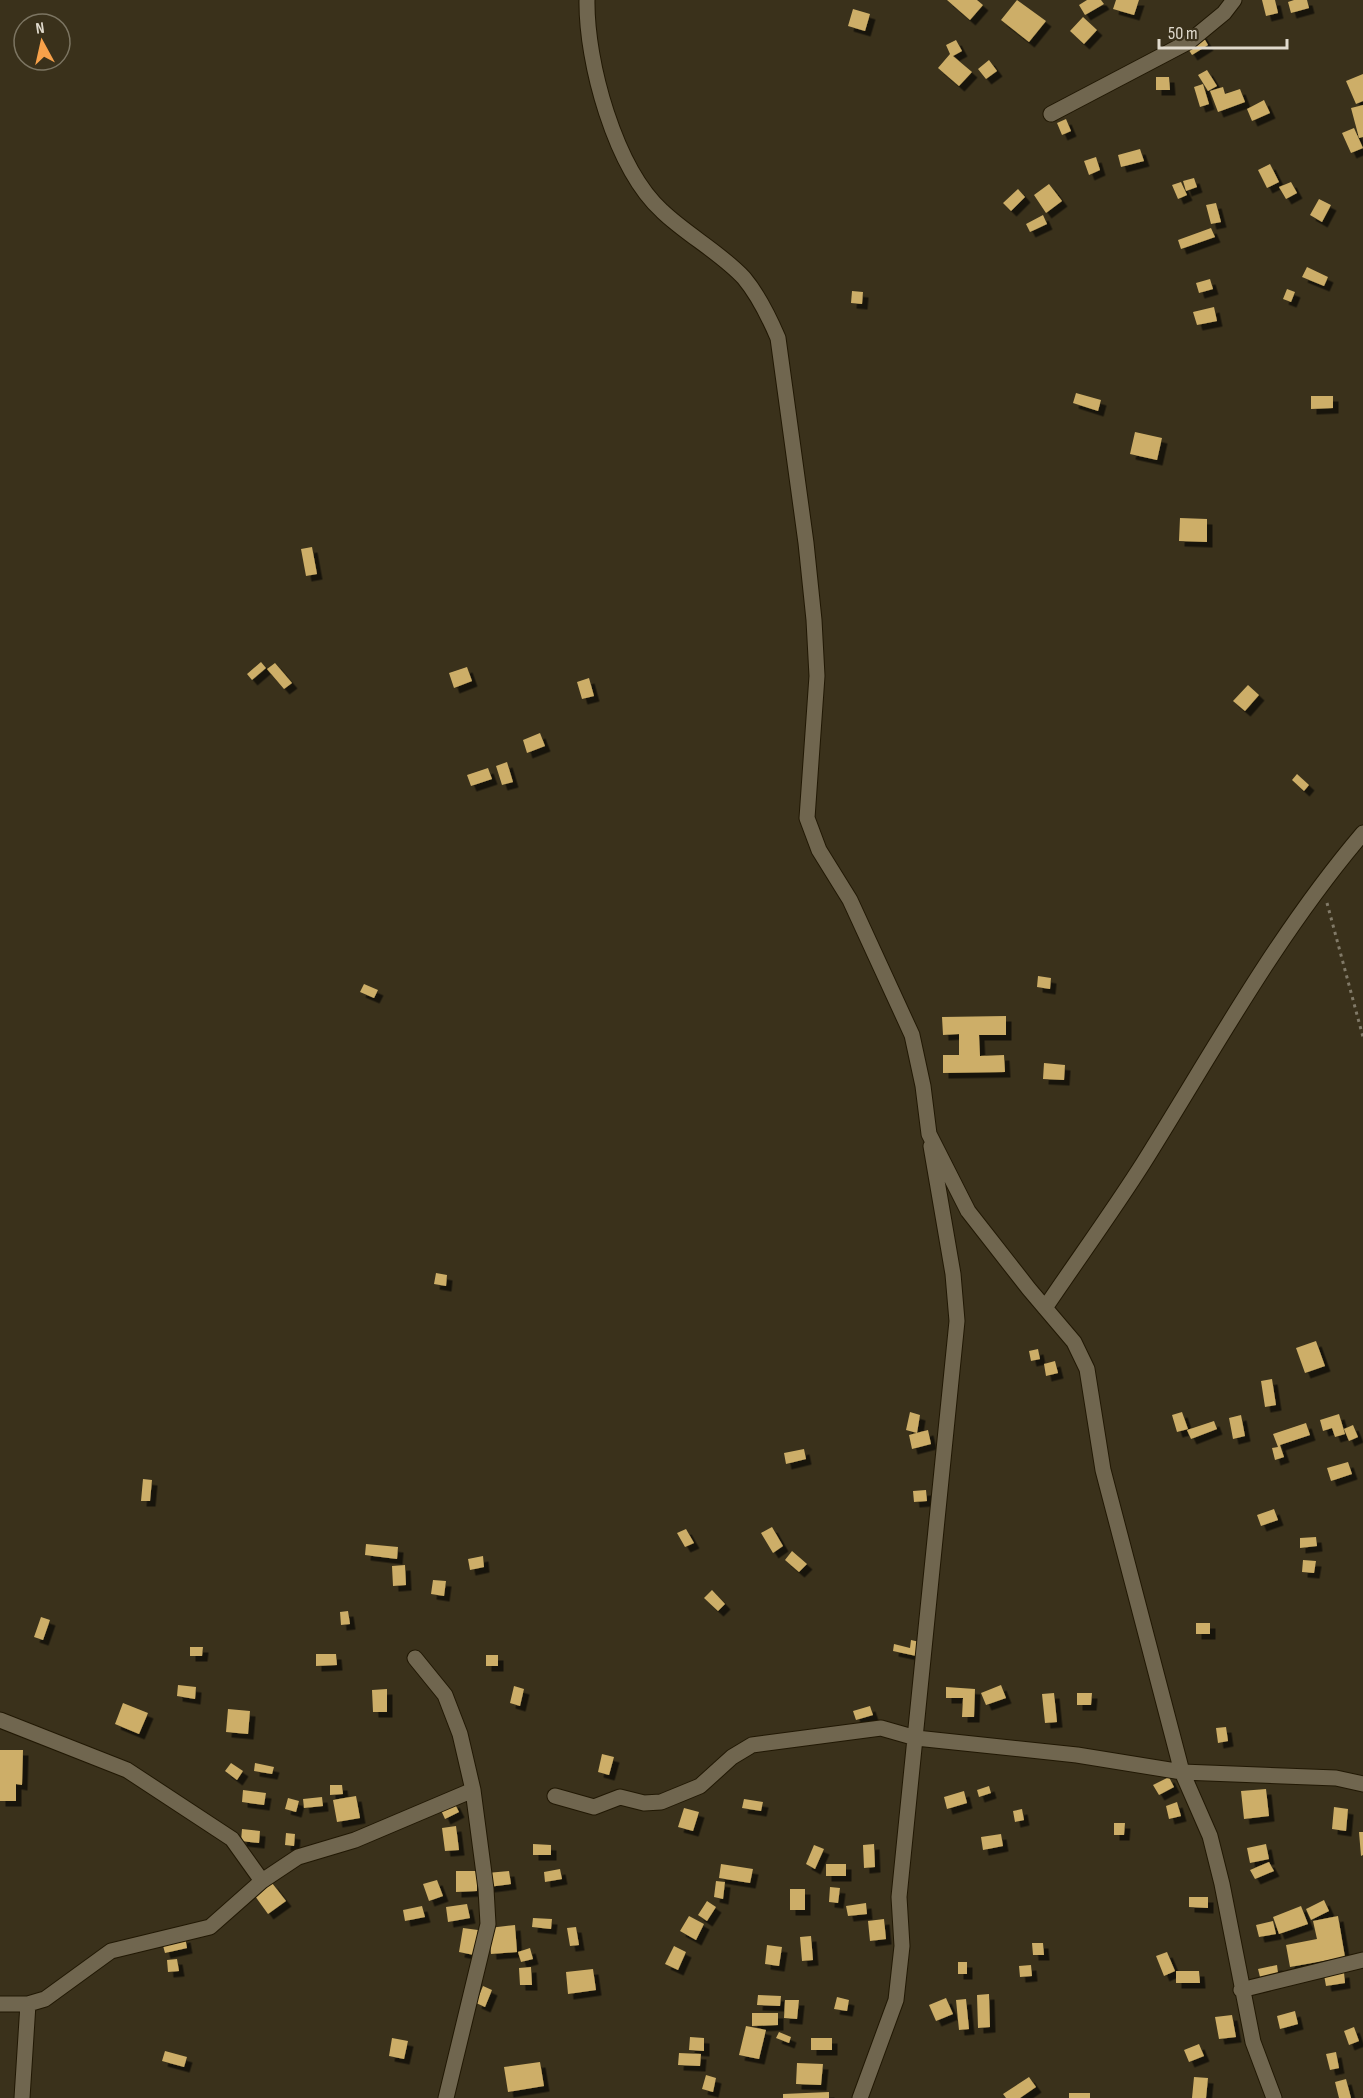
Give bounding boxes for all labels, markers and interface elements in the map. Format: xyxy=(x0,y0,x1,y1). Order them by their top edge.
north arrow xyxy=(12,12,72,72)
scale bar xyxy=(1159,12,1286,50)
text: N xyxy=(35,19,46,39)
text: 50 m xyxy=(1168,23,1198,44)

